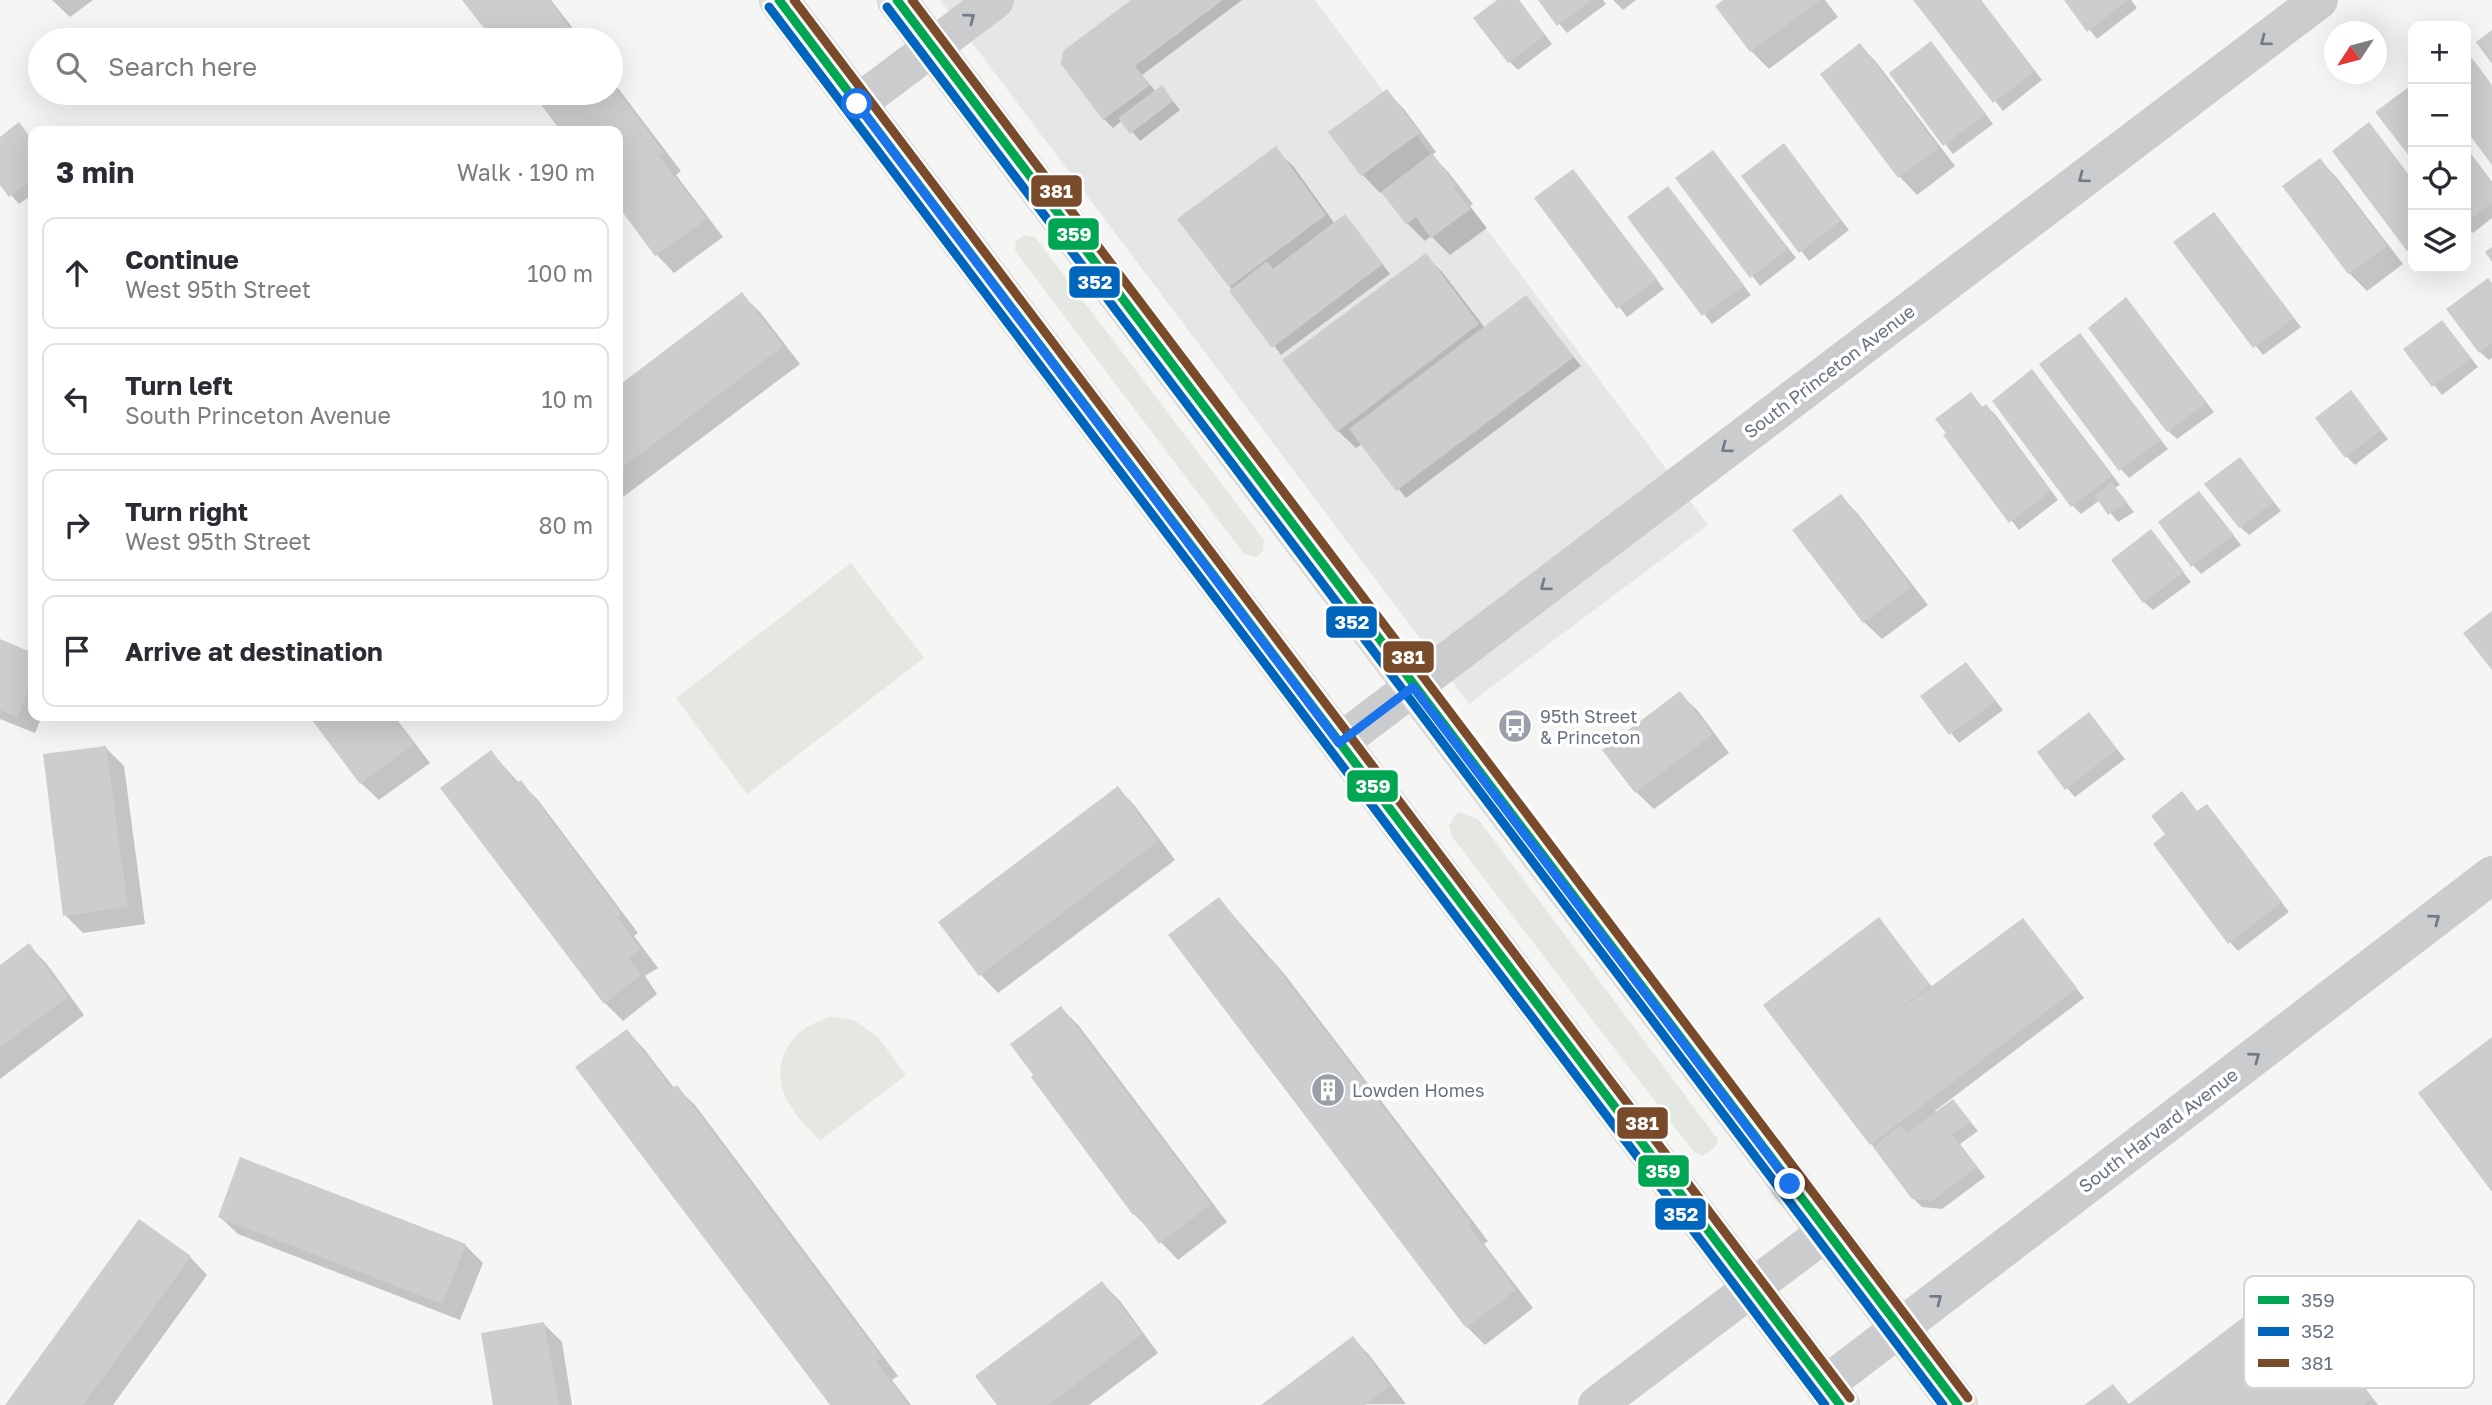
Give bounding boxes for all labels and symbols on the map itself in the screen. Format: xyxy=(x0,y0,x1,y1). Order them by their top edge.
one-way arrow xyxy=(963,14,975,27)
north arrow xyxy=(2324,21,2387,84)
one-way arrow xyxy=(2260,33,2273,46)
route start xyxy=(841,88,872,119)
one-way arrow xyxy=(2078,170,2091,183)
line badge: 381 xyxy=(1030,174,1083,208)
text: 381 xyxy=(1039,179,1073,202)
line badge: 359 xyxy=(1047,217,1100,251)
text: 359 xyxy=(1056,222,1092,245)
line badge: 352 xyxy=(1068,265,1121,299)
text: 352 xyxy=(1078,270,1112,293)
street label: South Princeton Avenue xyxy=(1739,300,1919,442)
one-way arrow xyxy=(1721,440,1734,453)
one-way arrow xyxy=(1540,578,1553,591)
line badge: 352 xyxy=(1325,605,1378,639)
text: 352 xyxy=(1335,610,1369,633)
line badge: 381 xyxy=(1382,640,1435,674)
text: 381 xyxy=(1391,645,1425,668)
place label: 95th Street & Princeton xyxy=(1540,705,1641,748)
bus stop icon: 95th Street & Princeton xyxy=(1496,707,1534,745)
line badge: 359 xyxy=(1346,769,1399,803)
text: 359 xyxy=(1355,774,1391,797)
one-way arrow xyxy=(2428,914,2440,927)
one-way arrow xyxy=(2247,1052,2259,1065)
street label: South Harvard Avenue xyxy=(2074,1063,2242,1197)
building icon: Lowden Homes xyxy=(1309,1071,1347,1109)
place label: Lowden Homes xyxy=(1352,1079,1485,1101)
line badge: 381 xyxy=(1616,1106,1669,1140)
text: 381 xyxy=(1625,1111,1659,1134)
line badge: 359 xyxy=(1637,1154,1690,1188)
text: 359 xyxy=(1645,1159,1681,1182)
route end xyxy=(1774,1168,1805,1199)
line badge: 352 xyxy=(1654,1197,1707,1231)
text: 352 xyxy=(1664,1202,1698,1225)
legend xyxy=(2244,1276,2474,1388)
text: 359 xyxy=(2301,1288,2335,1311)
one-way arrow xyxy=(1930,1294,1942,1307)
text: 352 xyxy=(2301,1319,2334,1342)
text: 381 xyxy=(2301,1351,2333,1374)

